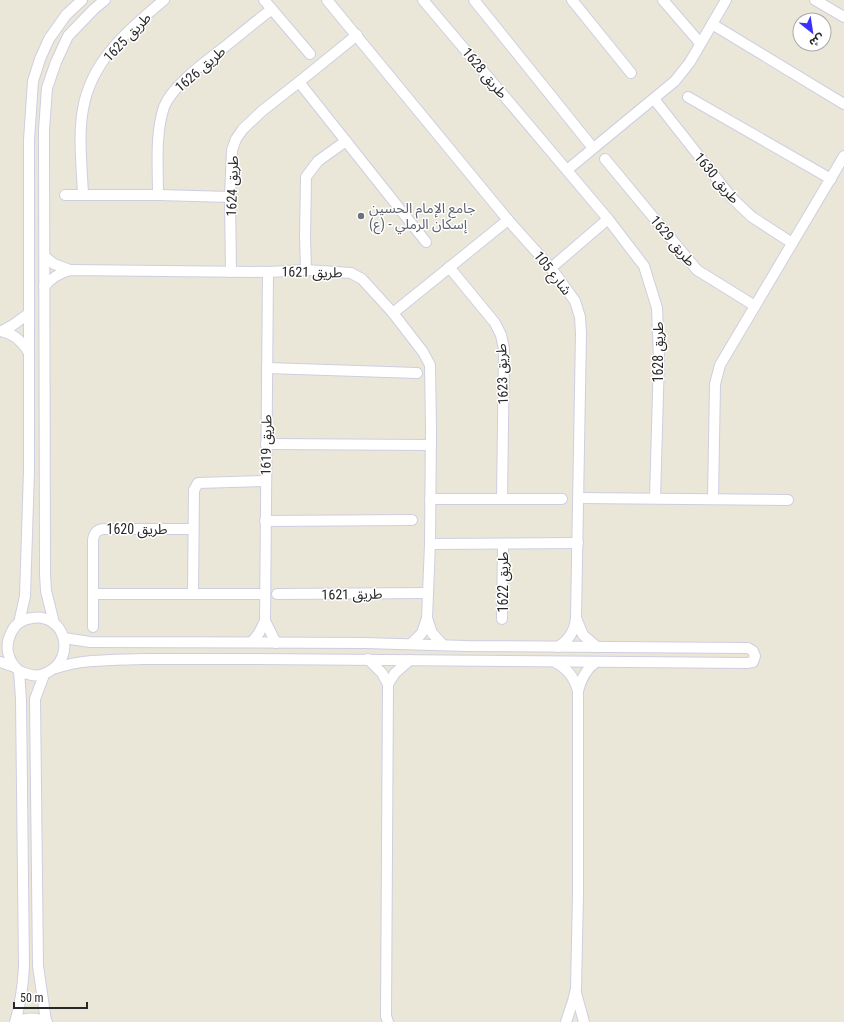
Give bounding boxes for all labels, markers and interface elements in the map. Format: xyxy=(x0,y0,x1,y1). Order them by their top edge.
street label: طريق 1625 xyxy=(100,10,155,66)
north arrow xyxy=(792,12,832,52)
text: ش xyxy=(807,31,827,50)
street label: طريق 1626 xyxy=(172,43,230,97)
street label: طريق 1628 xyxy=(458,44,511,103)
street label: طريق 1630 xyxy=(690,149,743,208)
street label: طريق 1624 xyxy=(223,155,243,217)
place label: جامع الإمام الحسين (ع) - إسكان الرملي xyxy=(369,200,475,235)
marker: جامع الإمام الحسين (ع) - إسكان الرملي xyxy=(356,211,366,221)
street label: طريق 1629 xyxy=(646,212,699,271)
street label: شارع 105 xyxy=(529,248,575,300)
street label: طريق 1621 xyxy=(281,263,343,283)
street label: طريق 1628 xyxy=(650,322,668,382)
street label: طريق 1623 xyxy=(493,343,513,405)
street label: طريق 1619 xyxy=(257,414,277,476)
street label: طريق 1620 xyxy=(107,521,167,539)
street label: طريق 1622 xyxy=(495,552,513,612)
street label: طريق 1621 xyxy=(321,585,383,605)
scale bar xyxy=(14,984,87,1010)
text: 50 m xyxy=(20,991,44,1005)

